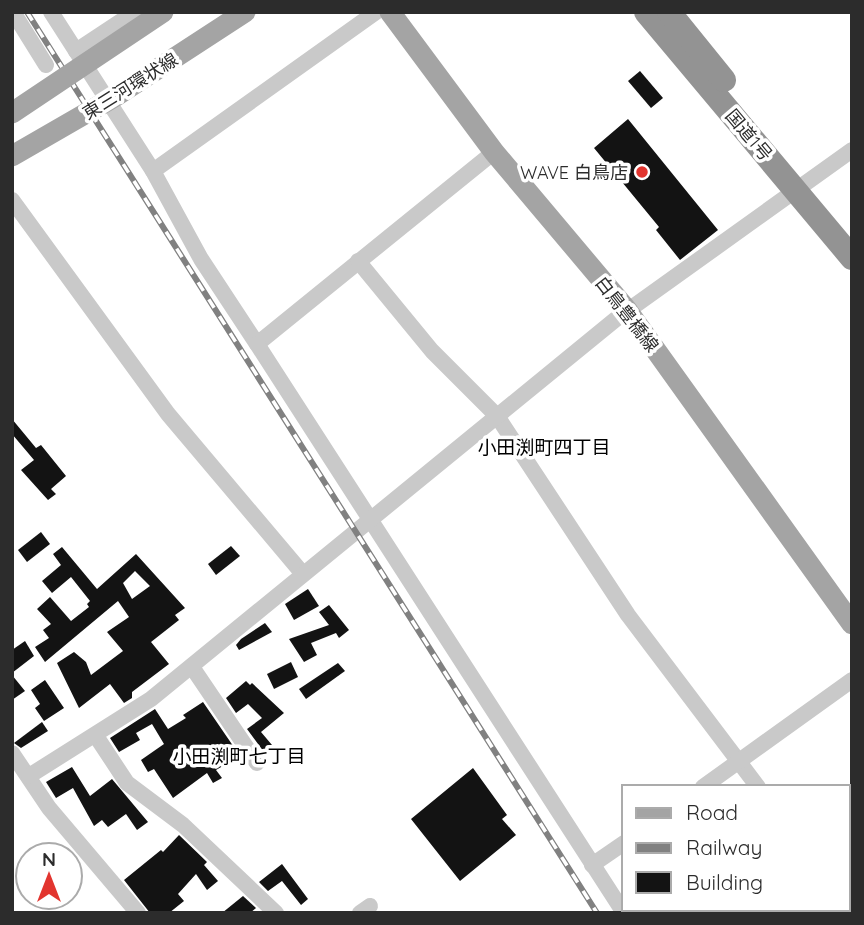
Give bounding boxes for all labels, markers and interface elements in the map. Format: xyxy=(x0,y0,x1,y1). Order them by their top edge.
street label: 東三河環状線 xyxy=(78,48,182,124)
street label: 国道1号 xyxy=(721,104,777,166)
place label: WAVE 白鳥店 xyxy=(520,161,628,184)
marker: WAVE 白鳥店 xyxy=(634,164,650,180)
street label: 白鳥豊橋線 xyxy=(590,271,664,357)
district label: 小田渕町四丁目 xyxy=(477,435,611,459)
district label: 小田渕町七丁目 xyxy=(172,744,306,768)
legend xyxy=(622,785,850,911)
text: Road xyxy=(686,799,738,825)
text: Railway xyxy=(686,834,762,860)
north arrow xyxy=(14,841,84,911)
text: N xyxy=(42,847,56,871)
text: Building xyxy=(686,869,763,895)

